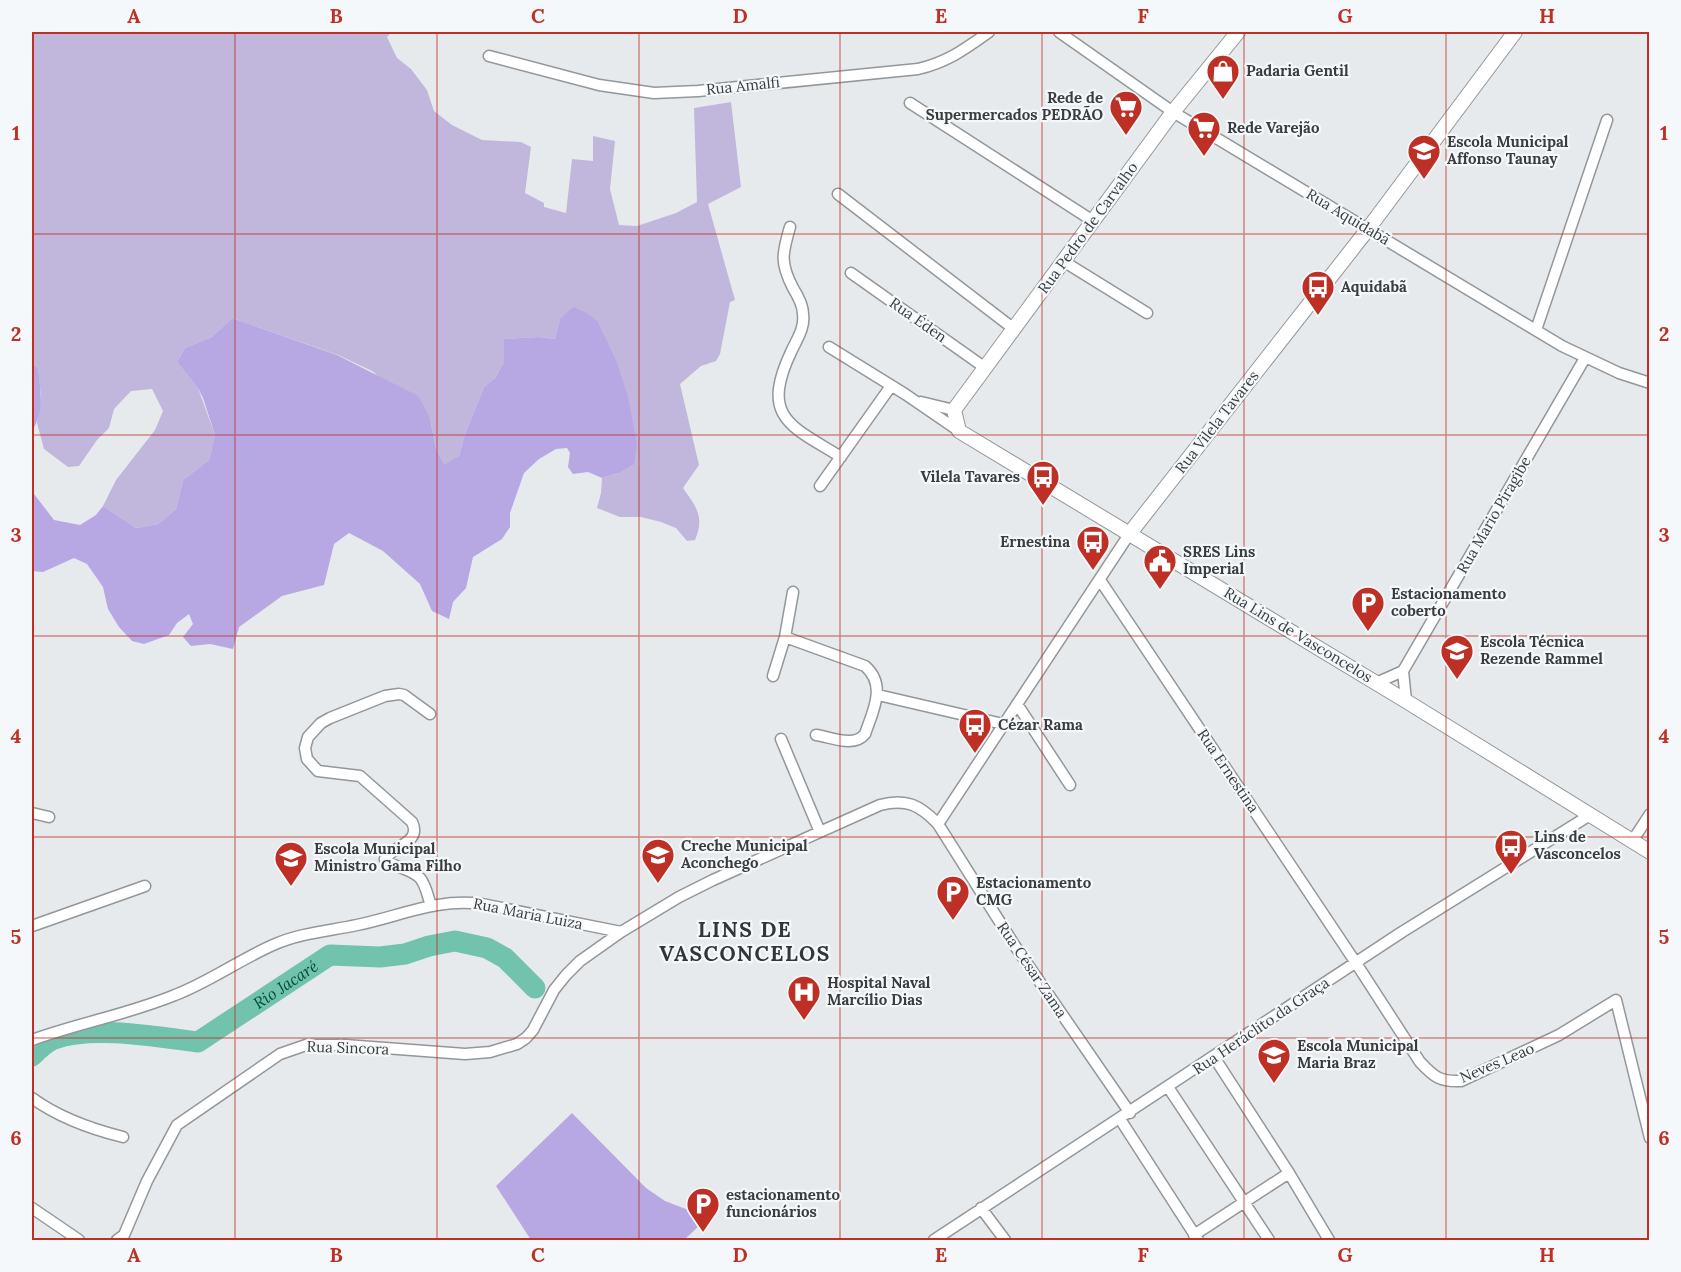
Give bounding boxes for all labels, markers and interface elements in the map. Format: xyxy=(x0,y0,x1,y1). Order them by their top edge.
text: A xyxy=(127,3,141,28)
text: B xyxy=(329,3,343,28)
text: C xyxy=(531,3,545,28)
text: D xyxy=(732,3,748,28)
text: E xyxy=(935,3,947,28)
text: F xyxy=(1137,3,1149,28)
text: G xyxy=(1337,3,1353,28)
text: H xyxy=(1539,3,1555,28)
shop icon: Padaria Gentil xyxy=(1205,53,1241,100)
place label: Padaria Gentil xyxy=(1246,61,1349,80)
street label: Rua Amalfi xyxy=(705,72,781,99)
place label: Rede de Supermercados PEDRÃO xyxy=(926,88,1103,124)
supermarket icon: Rede de Supermercados PEDRÃO xyxy=(1108,89,1144,136)
supermarket icon: Rede Varejão xyxy=(1186,110,1222,157)
place label: Rede Varejão xyxy=(1227,118,1320,137)
text: 1 xyxy=(12,120,20,145)
text: 1 xyxy=(1660,120,1668,145)
place label: Escola Municipal Affonso Taunay xyxy=(1447,132,1569,168)
school or university icon: Escola Municipal Affonso Taunay xyxy=(1406,133,1442,180)
street label: Rua Pedro de Carvalho xyxy=(1033,158,1142,297)
street label: Rua Aquidabã xyxy=(1303,184,1394,249)
bus stop icon: Aquidabã xyxy=(1300,269,1336,316)
place label: Aquidabã xyxy=(1341,277,1407,296)
street label: Rua Éden xyxy=(886,293,951,346)
text: 2 xyxy=(11,321,21,346)
text: 2 xyxy=(1659,321,1669,346)
street label: Rua Vilela Tavares xyxy=(1171,366,1263,477)
street label: Rua Mario Piragibe xyxy=(1452,453,1535,577)
bus stop icon: Vilela Tavares xyxy=(1025,459,1061,506)
place label: Vilela Tavares xyxy=(920,467,1020,486)
text: 3 xyxy=(10,522,22,547)
text: 3 xyxy=(1658,522,1670,547)
bus stop icon: Ernestina xyxy=(1075,524,1111,571)
place label: Ernestina xyxy=(1000,532,1070,551)
place label: SRES Lins Imperial xyxy=(1183,542,1255,578)
public building icon: SRES Lins Imperial xyxy=(1142,543,1178,590)
street label: Rua Lins de Vasconcelos xyxy=(1221,583,1376,686)
place label: Estacionamento coberto xyxy=(1391,584,1507,620)
parking icon: Estacionamento coberto xyxy=(1350,585,1386,632)
place label: Escola Técnica Rezende Rammel xyxy=(1480,632,1603,668)
school or university icon: Escola Técnica Rezende Rammel xyxy=(1439,633,1475,680)
bus stop icon: Cézar Rama xyxy=(957,707,993,754)
place label: Cézar Rama xyxy=(998,715,1083,734)
text: 4 xyxy=(11,723,22,748)
text: 4 xyxy=(1659,723,1670,748)
street label: Rua Ernestina xyxy=(1193,725,1264,816)
place label: Lins de Vasconcelos xyxy=(1534,827,1621,863)
bus stop icon: Lins de Vasconcelos xyxy=(1493,828,1529,875)
place label: Creche Municipal Aconchego xyxy=(681,836,808,872)
school or university icon: Creche Municipal Aconchego xyxy=(640,837,676,884)
place label: Escola Municipal Ministro Gama Filho xyxy=(314,839,462,875)
school or university icon: Escola Municipal Ministro Gama Filho xyxy=(273,840,309,887)
place label: Estacionamento CMG xyxy=(976,873,1092,909)
parking icon: Estacionamento CMG xyxy=(935,874,971,921)
street label: Rua Maria Luiza xyxy=(472,894,585,933)
district label: LINS DE VASCONCELOS xyxy=(659,916,831,967)
street label: Rua César Zama xyxy=(993,918,1072,1022)
text: 5 xyxy=(11,924,22,949)
text: 5 xyxy=(1659,924,1670,949)
water label: Rio Jacaré xyxy=(249,956,322,1013)
place label: Hospital Naval Marcílio Dias xyxy=(827,973,931,1009)
street label: Rua Heráclito da Graça xyxy=(1189,973,1333,1078)
hospital icon: Hospital Naval Marcílio Dias xyxy=(786,974,822,1021)
place label: Escola Municipal Maria Braz xyxy=(1297,1036,1419,1072)
street label: Rua Sincora xyxy=(306,1037,390,1058)
school or university icon: Escola Municipal Maria Braz xyxy=(1256,1037,1292,1084)
street label: Neves Leao xyxy=(1457,1038,1537,1087)
text: 6 xyxy=(10,1125,22,1150)
text: 6 xyxy=(1658,1125,1670,1150)
place label: estacionamento funcionários xyxy=(726,1185,841,1221)
parking icon: estacionamento funcionários xyxy=(685,1186,721,1233)
text: A xyxy=(127,1242,141,1267)
text: B xyxy=(329,1242,343,1267)
text: C xyxy=(531,1242,545,1267)
text: D xyxy=(732,1242,748,1267)
text: E xyxy=(935,1242,947,1267)
text: F xyxy=(1137,1242,1149,1267)
text: G xyxy=(1337,1242,1353,1267)
text: H xyxy=(1539,1242,1555,1267)

